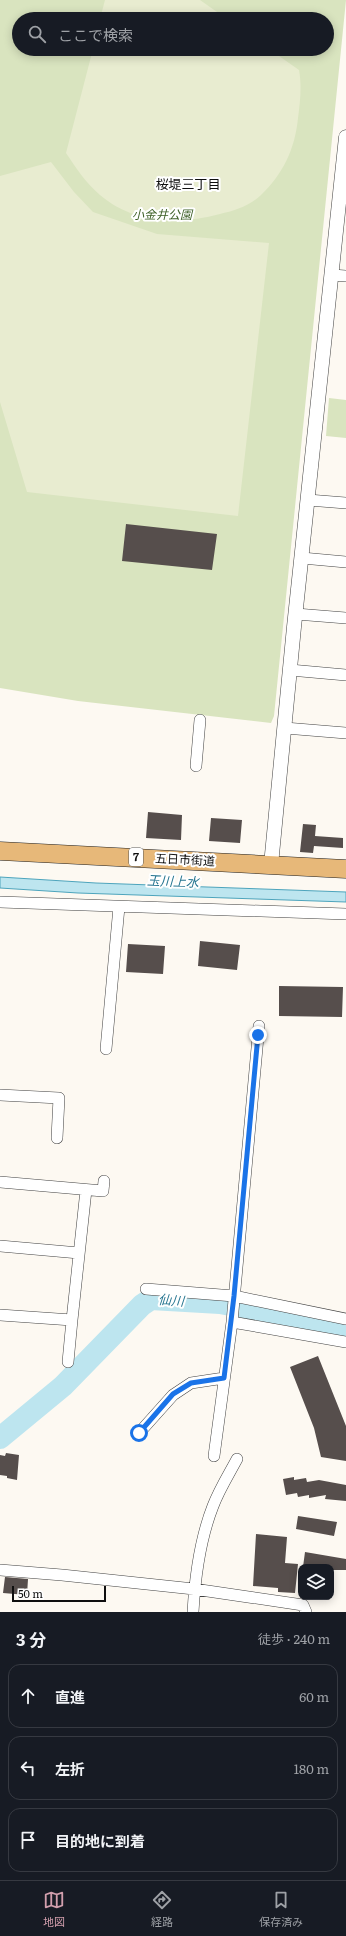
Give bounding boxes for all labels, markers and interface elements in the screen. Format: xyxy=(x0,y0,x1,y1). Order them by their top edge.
search box xyxy=(12,12,334,56)
icon: search xyxy=(26,23,48,45)
text: ここで検索 xyxy=(58,23,133,46)
district label: 桜堤三丁目 xyxy=(155,174,221,193)
park label: 小金井公園 xyxy=(132,205,194,223)
road number: 7 xyxy=(129,848,143,866)
street label: 五日市街道 xyxy=(155,848,215,870)
water label: 玉川上水 xyxy=(147,870,201,891)
route end xyxy=(249,1026,267,1044)
water label: 仙川 xyxy=(157,1289,187,1310)
route start xyxy=(130,1424,148,1442)
map controls xyxy=(298,1564,334,1600)
button: layers xyxy=(298,1564,334,1600)
scale bar xyxy=(12,1584,106,1603)
text: 50 m xyxy=(18,1585,43,1601)
text: 3 分 xyxy=(16,1626,46,1651)
text: 徒歩 · 240 m xyxy=(258,1629,330,1648)
icon: ahead xyxy=(17,1685,39,1707)
text: 直進 xyxy=(55,1685,85,1708)
text: 60 m xyxy=(299,1687,329,1706)
icon: left xyxy=(17,1757,39,1779)
text: 左折 xyxy=(55,1757,85,1780)
text: 180 m xyxy=(294,1759,329,1778)
icon: arrive xyxy=(17,1829,39,1851)
text: 目的地に到着 xyxy=(55,1829,145,1852)
tab: 地図 xyxy=(43,1889,65,1929)
tab: 経路 xyxy=(151,1889,173,1929)
tab: 保存済み xyxy=(259,1889,303,1929)

